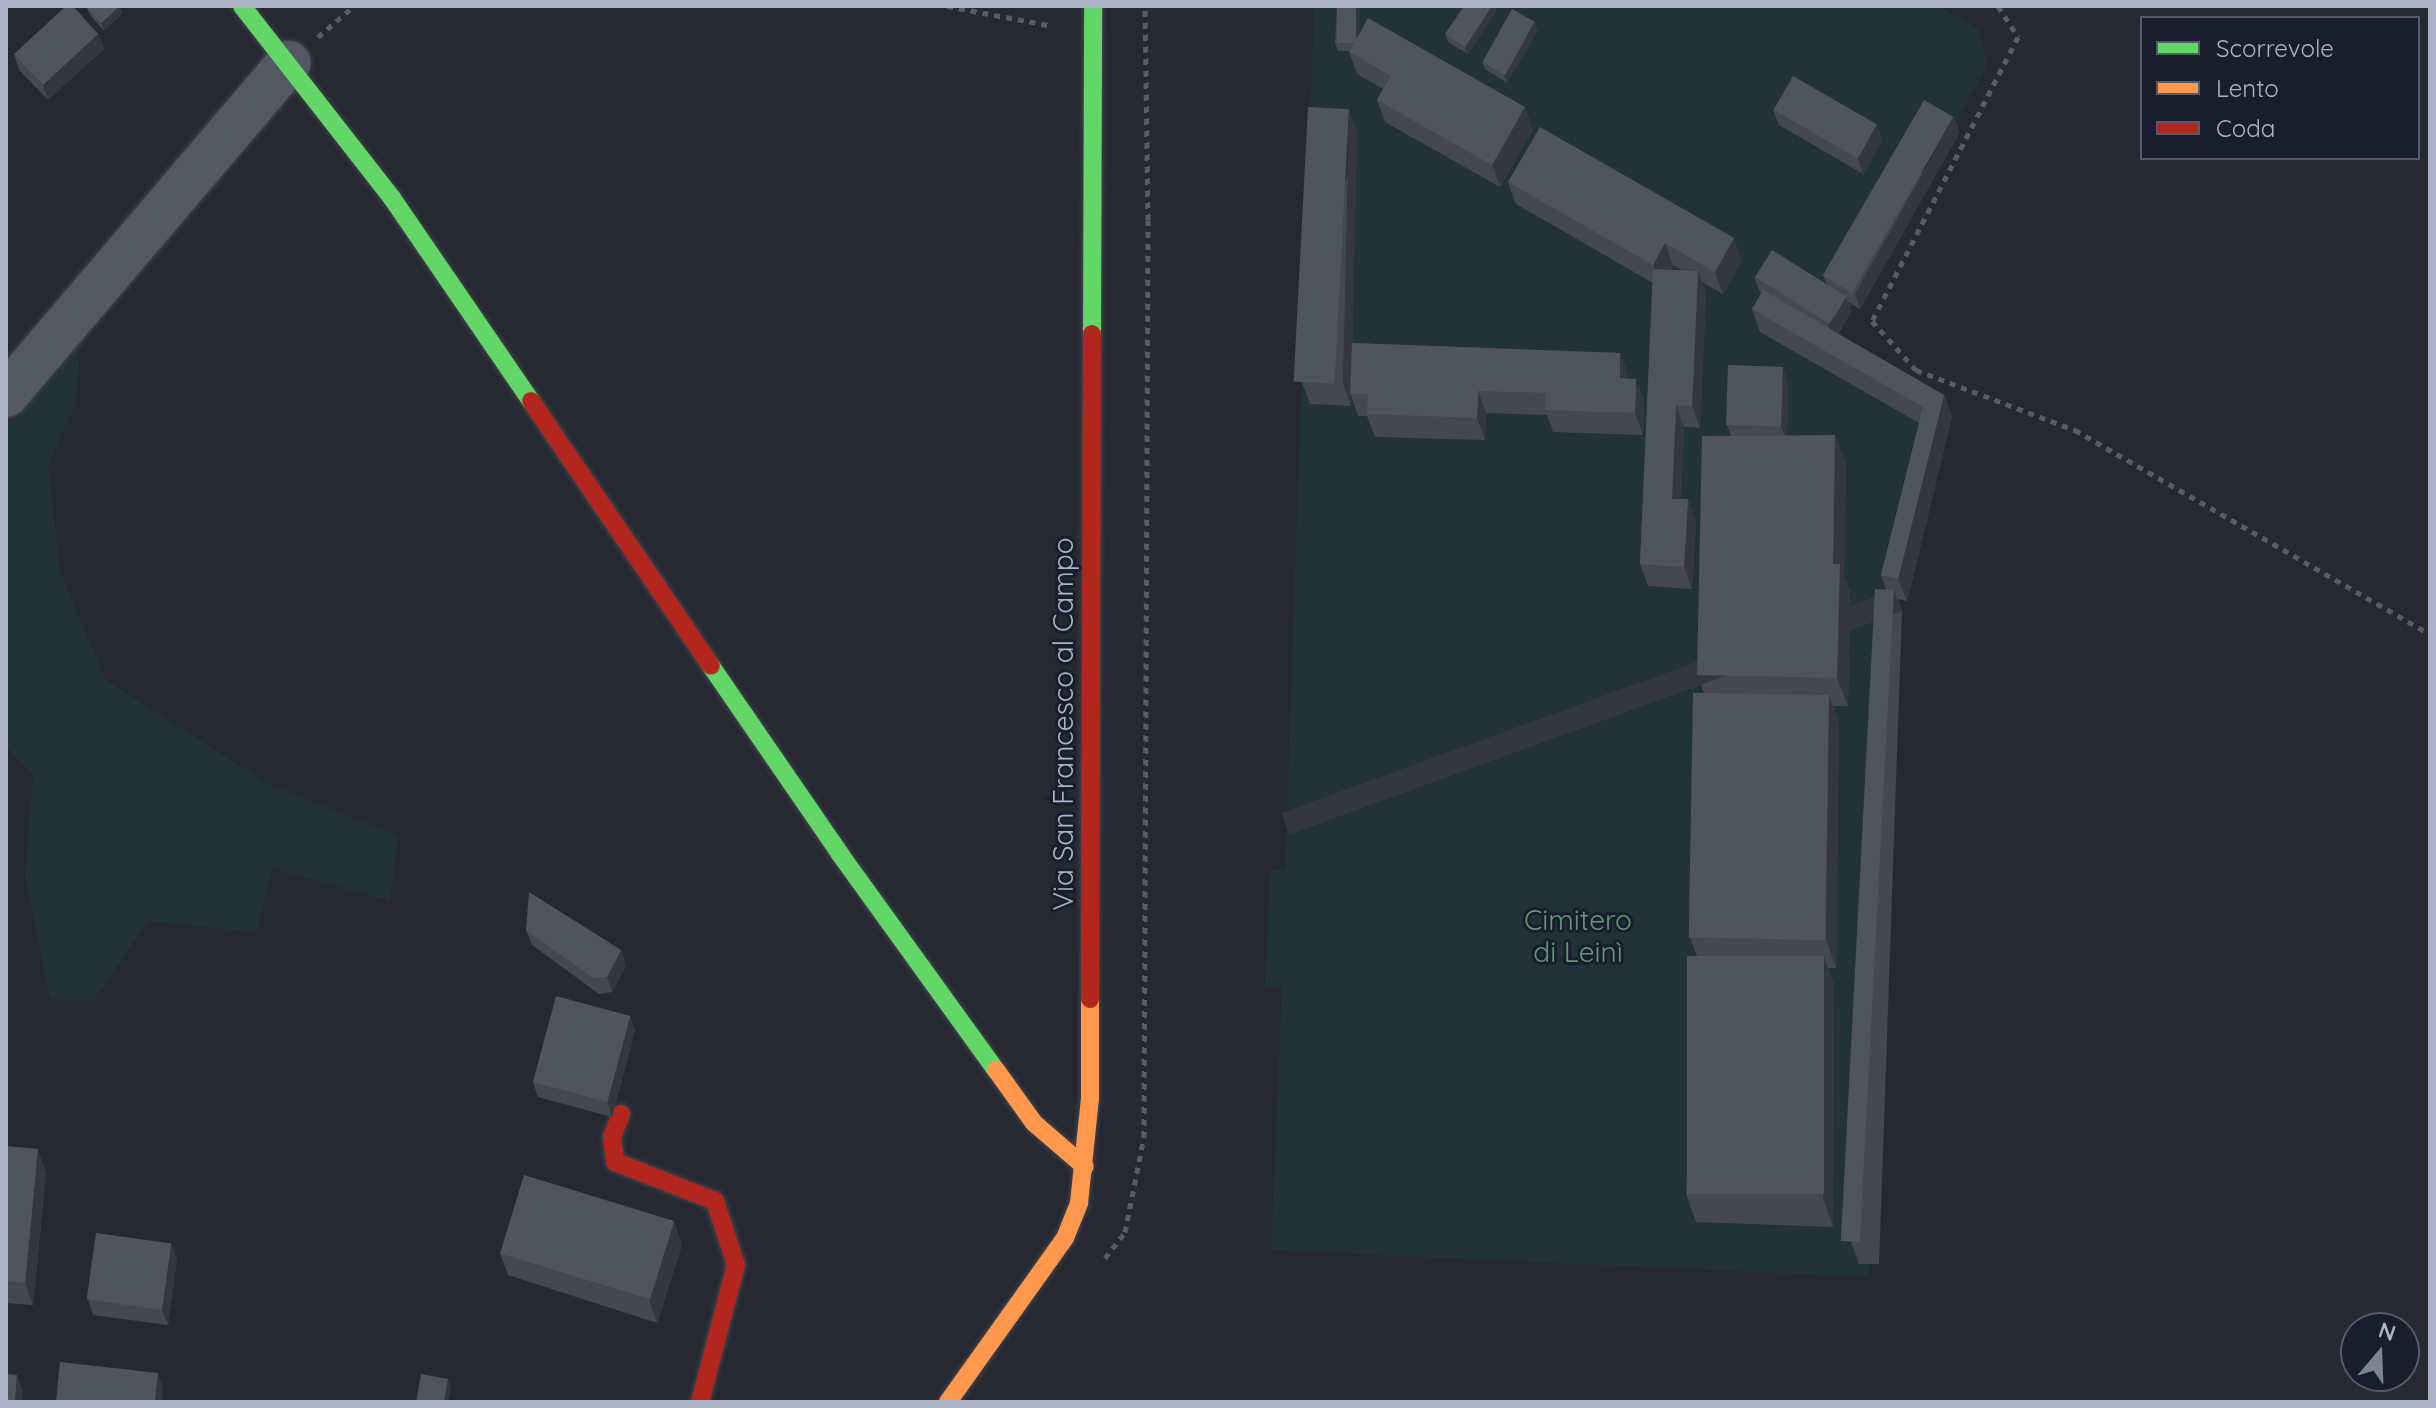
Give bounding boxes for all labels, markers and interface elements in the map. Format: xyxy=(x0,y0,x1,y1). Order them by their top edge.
legend xyxy=(2140,16,2420,160)
text: Scorrevole xyxy=(2216,33,2334,63)
text: Lento xyxy=(2216,73,2279,103)
text: Coda xyxy=(2216,113,2275,143)
street label: Via San Francesco al Campo xyxy=(1046,537,1080,911)
park label: Cimitero di Leinì xyxy=(1524,903,1632,969)
north arrow xyxy=(2340,1312,2420,1392)
text: N xyxy=(2375,1315,2399,1347)

